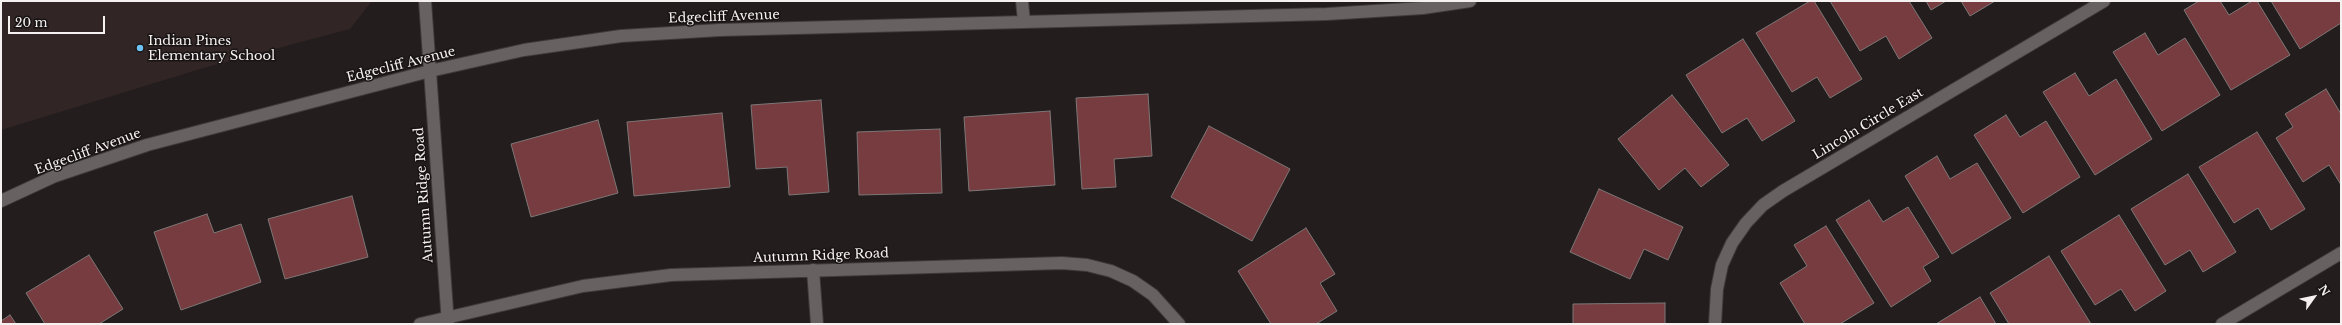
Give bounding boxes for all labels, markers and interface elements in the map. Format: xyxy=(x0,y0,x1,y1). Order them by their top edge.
street label: Edgecliff Avenue xyxy=(668,7,780,27)
scale bar xyxy=(10,8,107,34)
text: 20 m xyxy=(15,15,47,30)
place label: Indian Pines Elementary School xyxy=(148,33,275,64)
marker: Indian Pines Elementary School xyxy=(135,43,145,53)
street label: Edgecliff Avenue xyxy=(345,44,457,86)
street label: Lincoln Circle East xyxy=(1810,85,1926,163)
street label: Edgecliff Avenue xyxy=(33,126,143,178)
street label: Autumn Ridge Road xyxy=(411,127,437,263)
street label: Autumn Ridge Road xyxy=(753,246,889,266)
north arrow xyxy=(2294,277,2334,317)
text: N xyxy=(2315,282,2333,299)

